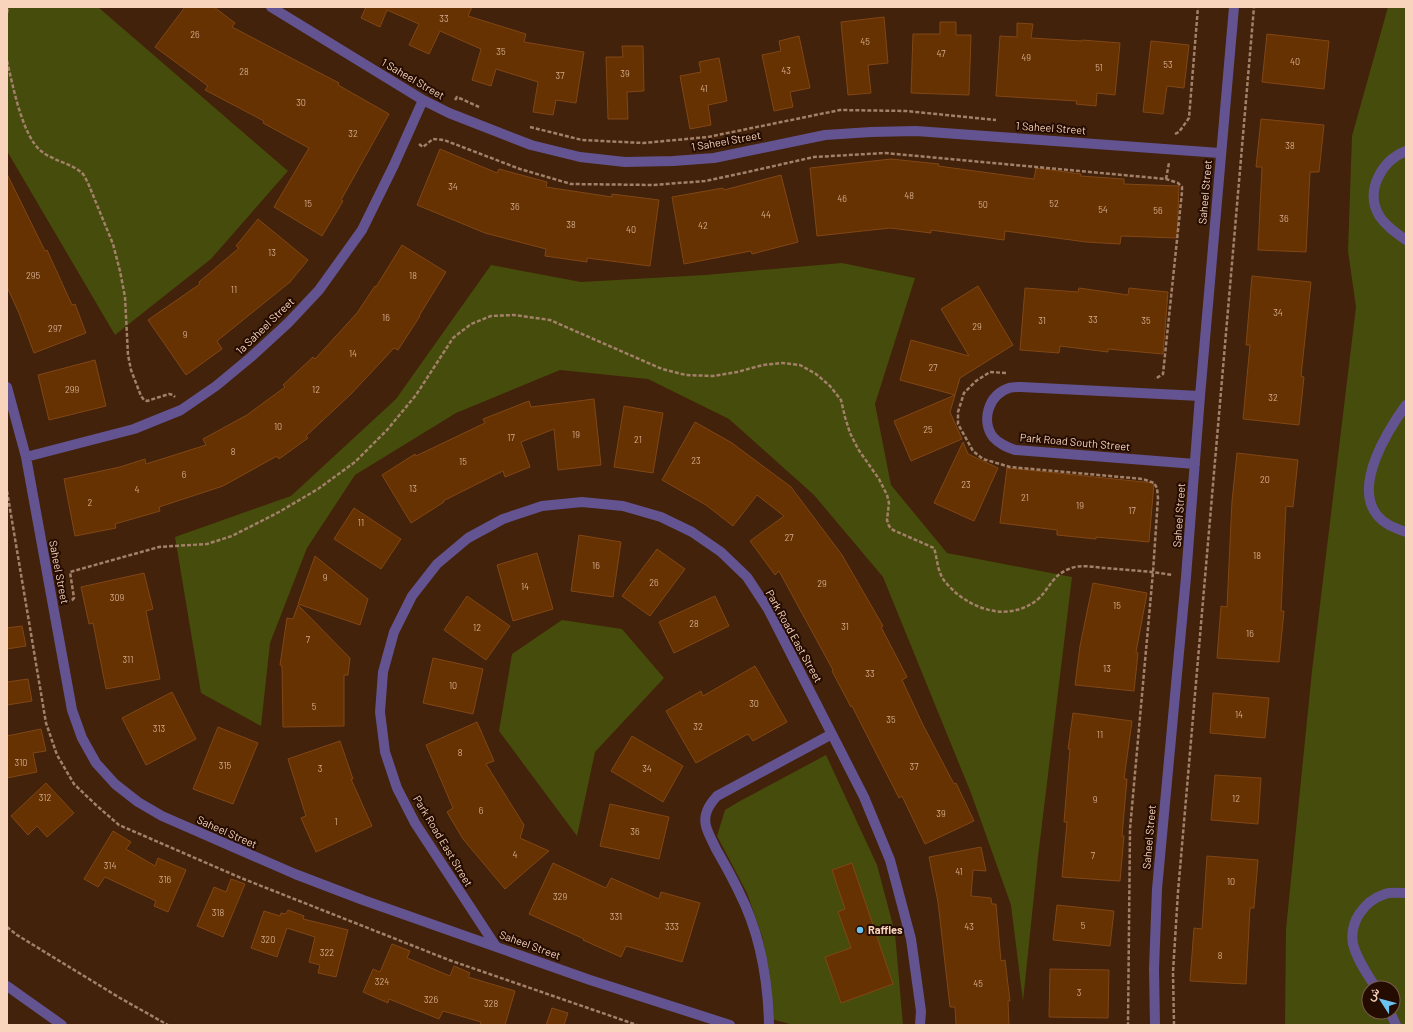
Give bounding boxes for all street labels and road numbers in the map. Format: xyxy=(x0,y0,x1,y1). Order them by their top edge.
street label: 1 Saheel Street xyxy=(380,55,447,102)
street label: 1 Saheel Street xyxy=(1015,119,1087,136)
street label: 1 Saheel Street xyxy=(690,128,762,153)
street label: Saheel Street xyxy=(1195,159,1214,225)
street label: 1a Saheel Street xyxy=(233,295,297,357)
street label: Park Road South Street xyxy=(1019,430,1131,453)
street label: Saheel Street xyxy=(1170,482,1187,548)
street label: Saheel Street xyxy=(47,539,72,605)
street label: Park Road East Street xyxy=(764,587,825,684)
street label: Park Road East Street xyxy=(411,793,476,889)
street label: Saheel Street xyxy=(1139,804,1158,870)
street label: Saheel Street xyxy=(195,813,259,851)
street label: Saheel Street xyxy=(498,927,563,962)

